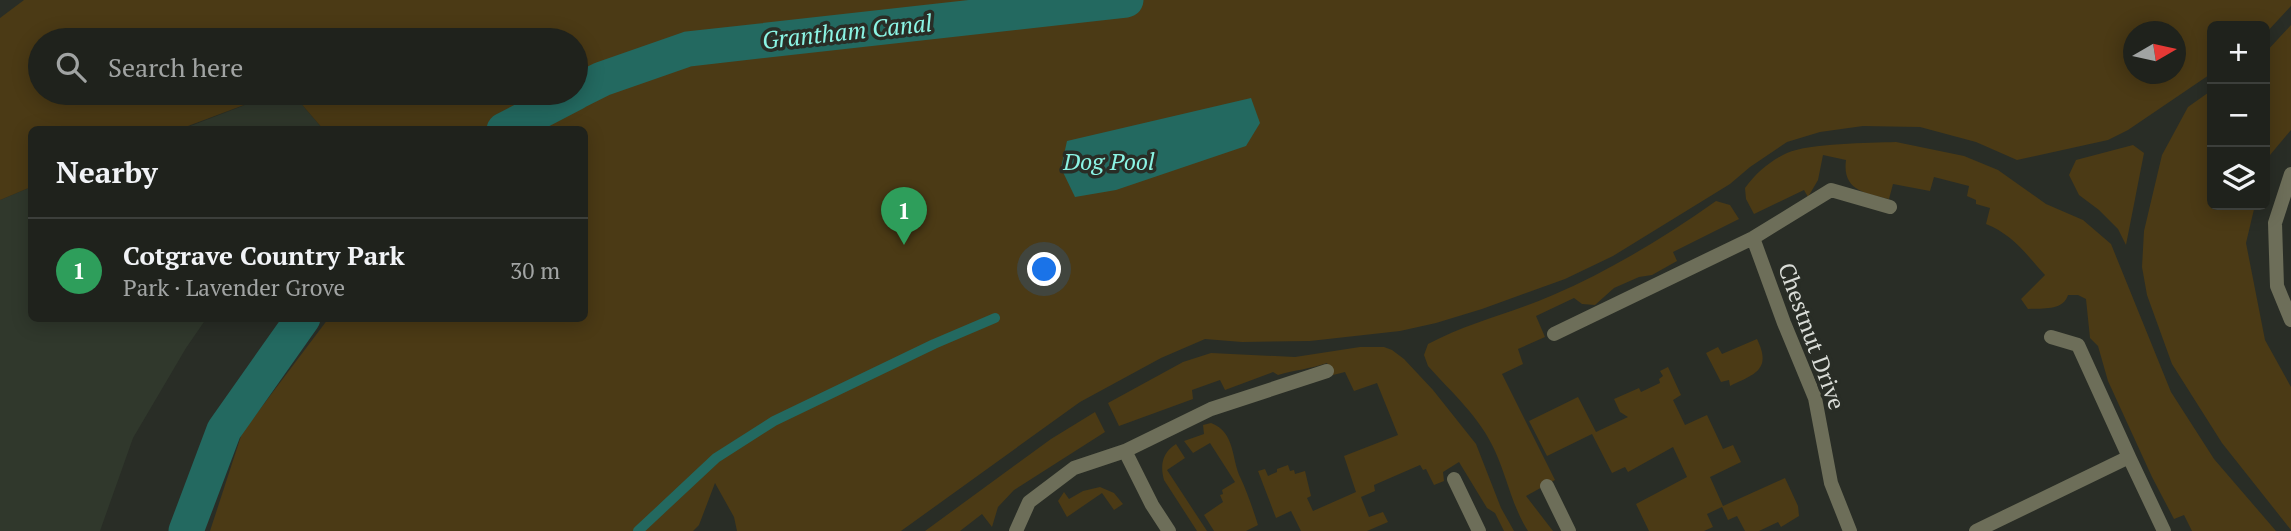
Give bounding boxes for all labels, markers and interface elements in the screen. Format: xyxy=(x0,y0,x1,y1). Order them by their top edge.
water label: Grantham Canal xyxy=(760,6,934,56)
north arrow xyxy=(2123,21,2186,84)
map controls xyxy=(2207,21,2270,210)
button: + xyxy=(2207,21,2270,84)
search box xyxy=(28,28,588,105)
icon: search xyxy=(52,48,90,86)
text: Search here xyxy=(108,50,243,84)
button: − xyxy=(2207,84,2270,147)
water label: Dog Pool xyxy=(1062,145,1155,177)
button: layers xyxy=(2207,147,2270,210)
text: Nearby xyxy=(56,152,158,192)
pin: 1 xyxy=(881,187,927,245)
text: Cotgrave Country Park xyxy=(123,238,405,272)
your location xyxy=(1027,252,1061,286)
text: 1 xyxy=(73,255,86,286)
text: 30 m xyxy=(510,255,560,286)
street label: Chestnut Drive xyxy=(1771,258,1853,414)
text: Park · Lavender Grove xyxy=(123,272,345,303)

